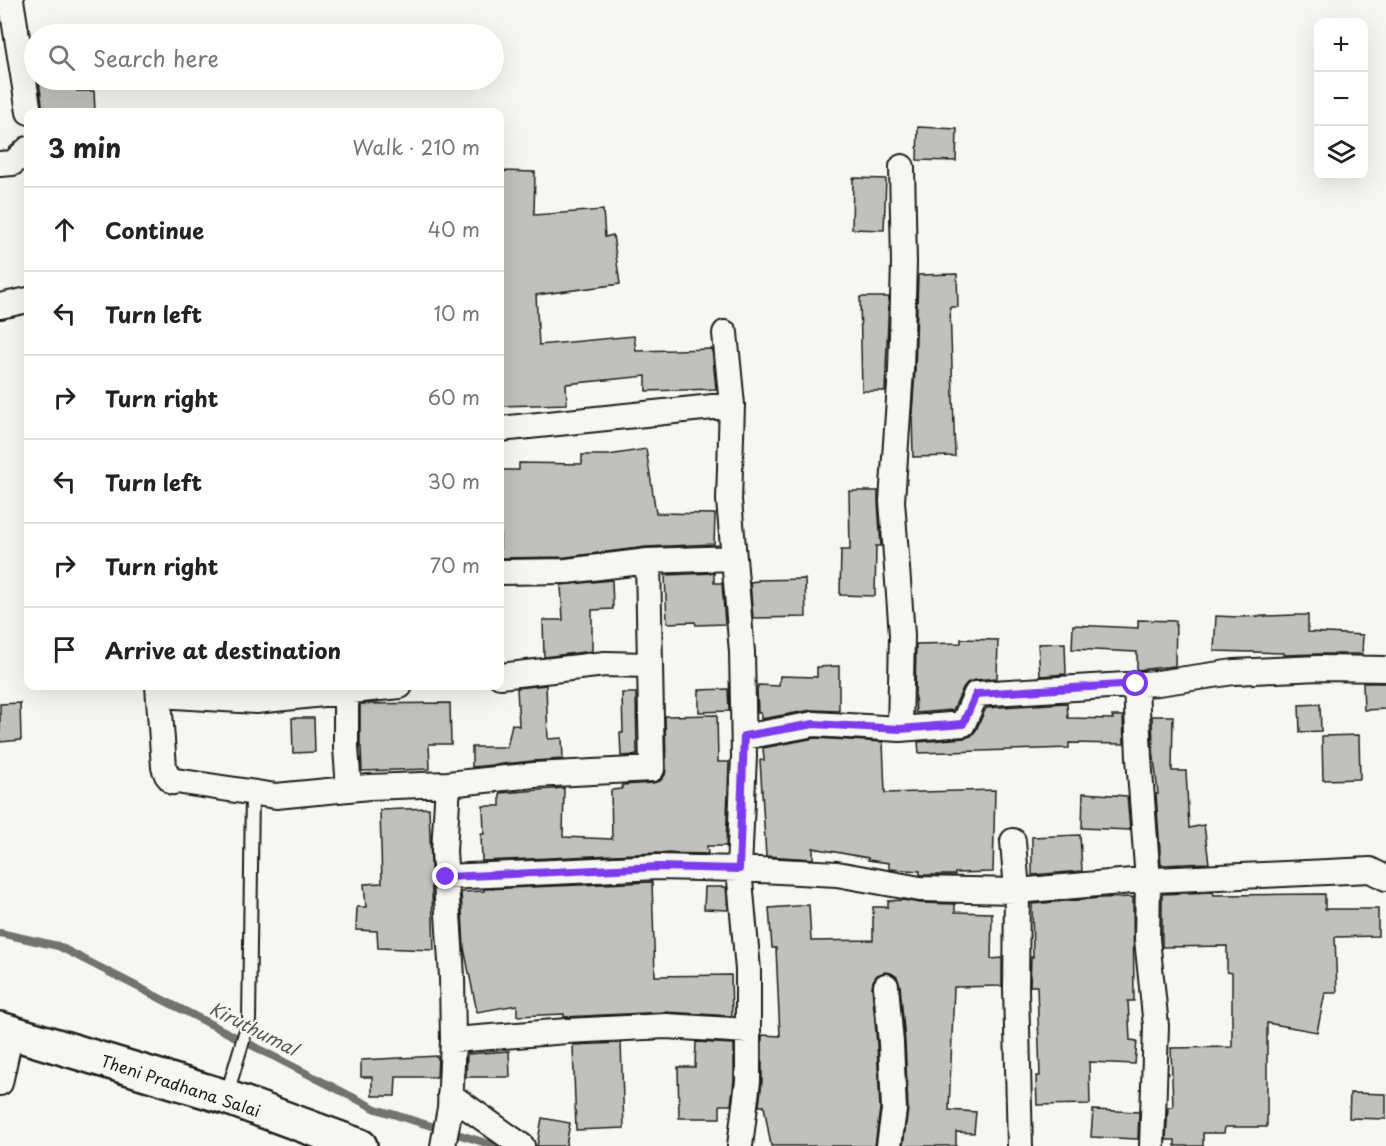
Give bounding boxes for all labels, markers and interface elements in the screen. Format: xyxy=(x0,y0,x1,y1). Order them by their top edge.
map controls xyxy=(1314,18,1368,180)
button: + xyxy=(1314,18,1368,72)
search box xyxy=(24,24,504,90)
icon: search xyxy=(45,41,78,74)
text: Search here xyxy=(93,41,219,74)
button: − xyxy=(1314,72,1368,126)
button: layers xyxy=(1314,126,1368,180)
text: 3 min xyxy=(48,128,121,167)
text: Walk · 210 m xyxy=(353,132,480,162)
icon: ahead xyxy=(48,213,81,246)
text: Continue xyxy=(105,213,204,246)
text: 40 m xyxy=(428,214,480,244)
icon: left xyxy=(48,297,81,330)
text: Turn left xyxy=(105,297,202,330)
text: 10 m xyxy=(433,298,480,328)
icon: right xyxy=(48,381,81,414)
text: Turn right xyxy=(105,381,218,414)
text: 60 m xyxy=(428,382,480,412)
icon: left xyxy=(48,465,81,498)
text: Turn left xyxy=(105,465,202,498)
text: 30 m xyxy=(427,466,480,496)
icon: right xyxy=(48,549,81,582)
text: Turn right xyxy=(105,549,218,582)
text: 70 m xyxy=(430,550,480,580)
icon: arrive xyxy=(48,633,81,666)
text: Arrive at destination xyxy=(105,633,341,666)
route start xyxy=(1122,670,1148,696)
route end xyxy=(432,863,458,889)
water label: Kiruthumal xyxy=(205,994,305,1063)
street label: Theni Pradhana Salai xyxy=(98,1048,264,1122)

